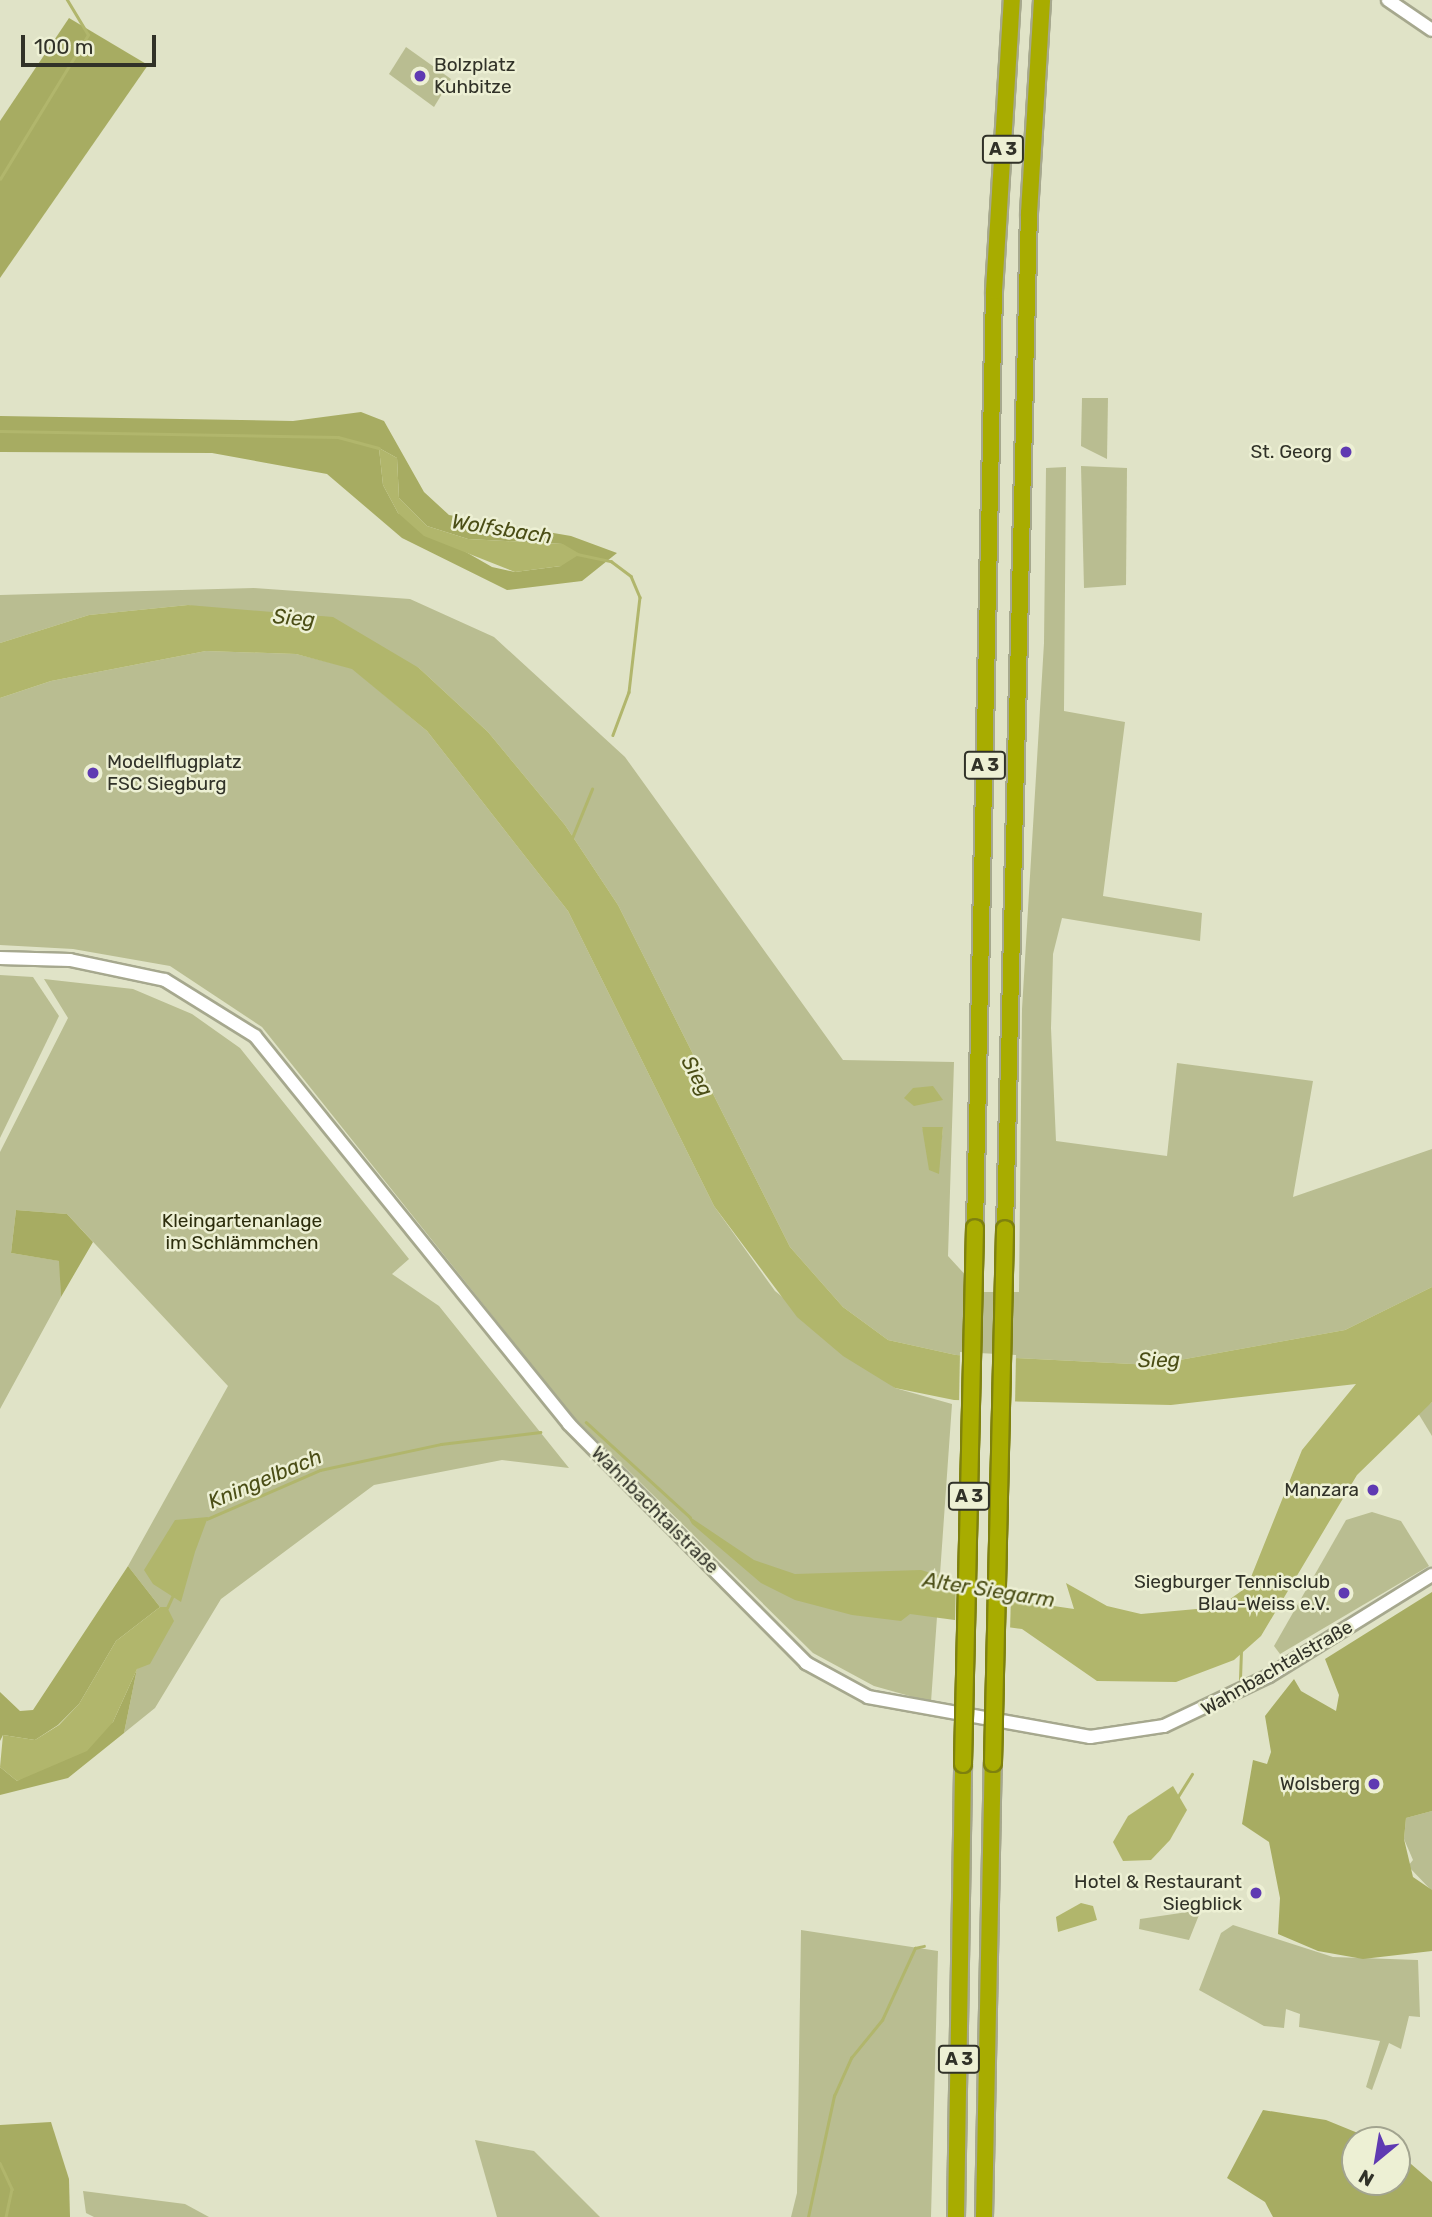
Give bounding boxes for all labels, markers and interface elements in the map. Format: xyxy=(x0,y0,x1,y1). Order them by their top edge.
scale bar xyxy=(24,21,159,65)
text: 100 m xyxy=(34,34,93,59)
place label: Bolzplatz Kuhbitze xyxy=(434,54,515,98)
marker: Bolzplatz Kuhbitze xyxy=(412,68,428,84)
road number: A 3 xyxy=(980,134,1026,164)
place label: St. Georg xyxy=(1250,441,1332,463)
marker: St. Georg xyxy=(1338,444,1354,460)
water label: Wolfsbach xyxy=(450,509,554,549)
water label: Sieg xyxy=(272,604,316,632)
road number: A 3 xyxy=(962,750,1008,780)
place label: Modellflugplatz FSC Siegburg xyxy=(107,751,242,795)
marker: Modellflugplatz FSC Siegburg xyxy=(85,765,101,781)
water label: Sieg xyxy=(676,1051,718,1101)
park label: Kleingartenanlage im Schlämmchen xyxy=(162,1210,322,1254)
water label: Sieg xyxy=(1138,1347,1180,1373)
street label: Wahnbachtalstraße xyxy=(586,1441,724,1579)
water label: Kningelbach xyxy=(204,1444,326,1514)
place label: Manzara xyxy=(1284,1479,1359,1501)
road number: A 3 xyxy=(946,1482,992,1511)
marker: Manzara xyxy=(1365,1482,1381,1498)
water label: Alter Siegarm xyxy=(921,1567,1057,1613)
place label: Siegburger Tennisclub Blau-Weiss e.V. xyxy=(1133,1571,1330,1615)
marker: Siegburger Tennisclub Blau-Weiss e.V. xyxy=(1336,1585,1352,1601)
street label: Wahnbachtalstraße xyxy=(1197,1615,1357,1721)
place label: Wolsberg xyxy=(1280,1773,1360,1795)
marker: Wolsberg xyxy=(1366,1776,1382,1792)
place label: Hotel & Restaurant Siegblick xyxy=(1074,1871,1242,1915)
marker: Hotel & Restaurant Siegblick xyxy=(1248,1885,1264,1901)
road number: A 3 xyxy=(936,2045,982,2074)
north arrow xyxy=(1341,2126,1411,2196)
text: N xyxy=(1355,2165,1378,2191)

